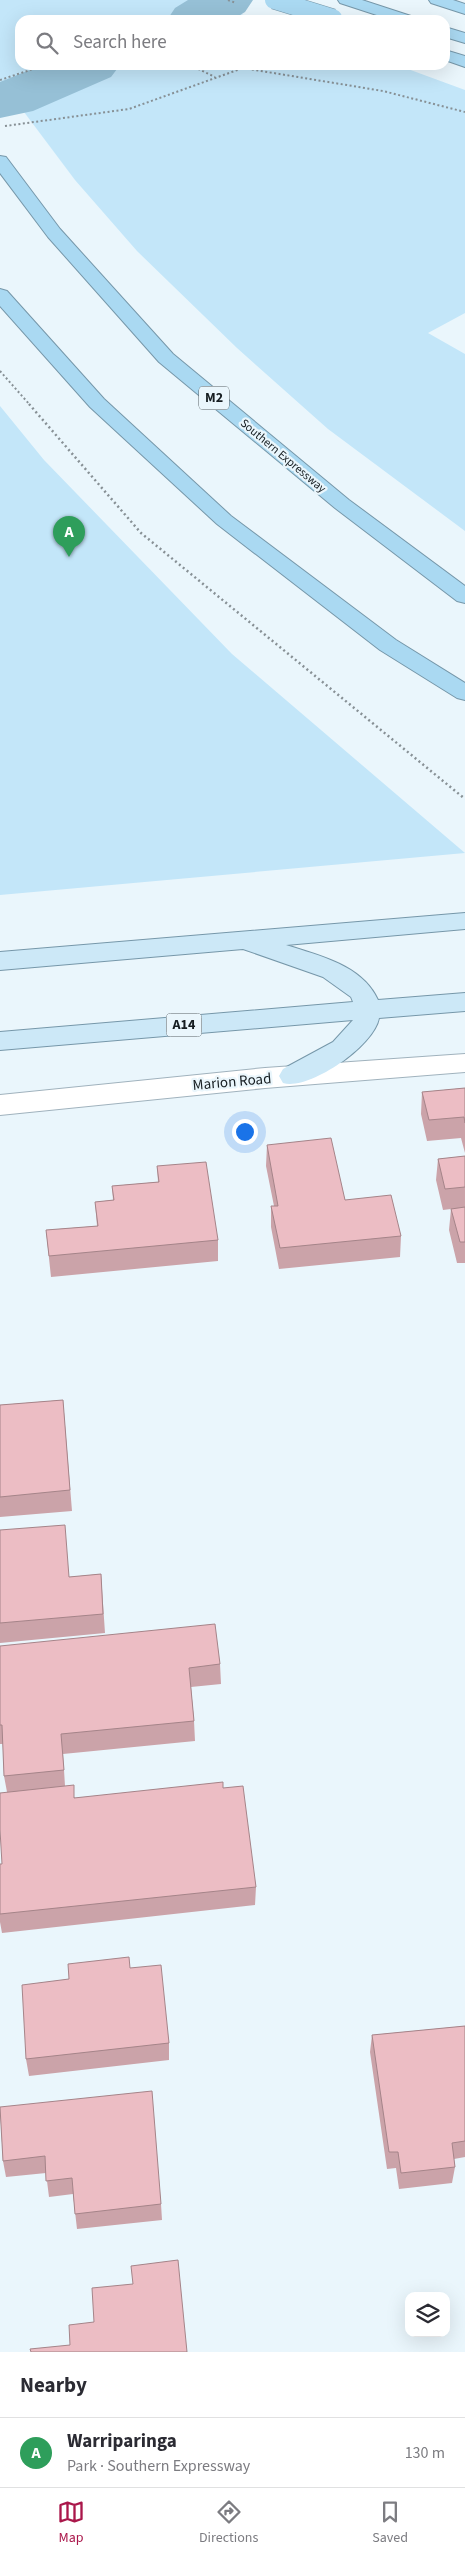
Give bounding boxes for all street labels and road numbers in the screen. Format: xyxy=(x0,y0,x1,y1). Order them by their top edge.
road number: M2 xyxy=(199,386,229,409)
street label: Southern Expressway xyxy=(236,415,330,497)
road number: A14 xyxy=(166,1014,202,1036)
street label: Marion Road xyxy=(192,1068,272,1096)

